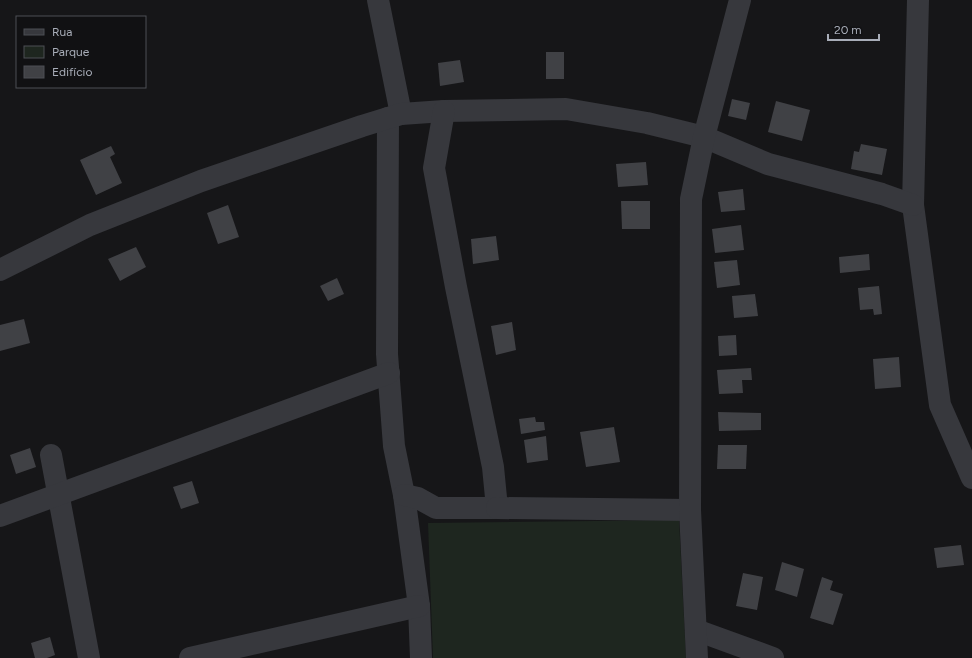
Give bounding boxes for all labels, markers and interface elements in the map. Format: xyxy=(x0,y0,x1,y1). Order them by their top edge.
legend xyxy=(16,16,146,88)
scale bar xyxy=(828,16,879,42)
text: 20 m xyxy=(834,23,862,37)
text: Rua xyxy=(52,25,72,39)
text: Parque xyxy=(52,45,90,59)
text: Edifício xyxy=(52,65,92,79)

